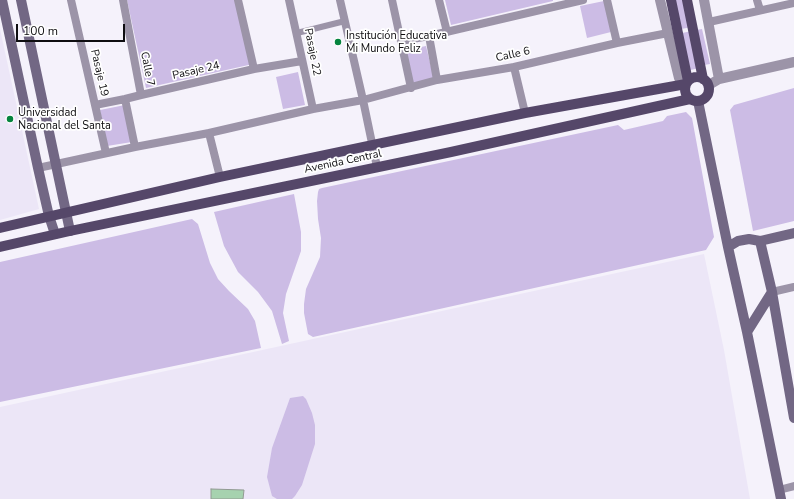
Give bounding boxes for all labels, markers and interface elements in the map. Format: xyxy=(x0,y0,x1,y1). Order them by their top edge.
scale bar xyxy=(18,16,127,42)
text: 100 m xyxy=(23,23,58,39)
street label: Pasaje 22 xyxy=(301,27,323,77)
place label: Institución Educativa Mi Mundo Feliz xyxy=(346,29,447,55)
marker: Institución Educativa Mi Mundo Feliz xyxy=(333,37,343,47)
street label: Calle 6 xyxy=(495,45,531,65)
street label: Pasaje 19 xyxy=(87,48,111,98)
street label: Calle 7 xyxy=(137,51,157,87)
street label: Pasaje 24 xyxy=(171,59,221,83)
place label: Universidad Nacional del Santa xyxy=(18,106,111,132)
marker: Universidad Nacional del Santa xyxy=(5,114,15,124)
street label: Avenida Central xyxy=(303,147,383,177)

